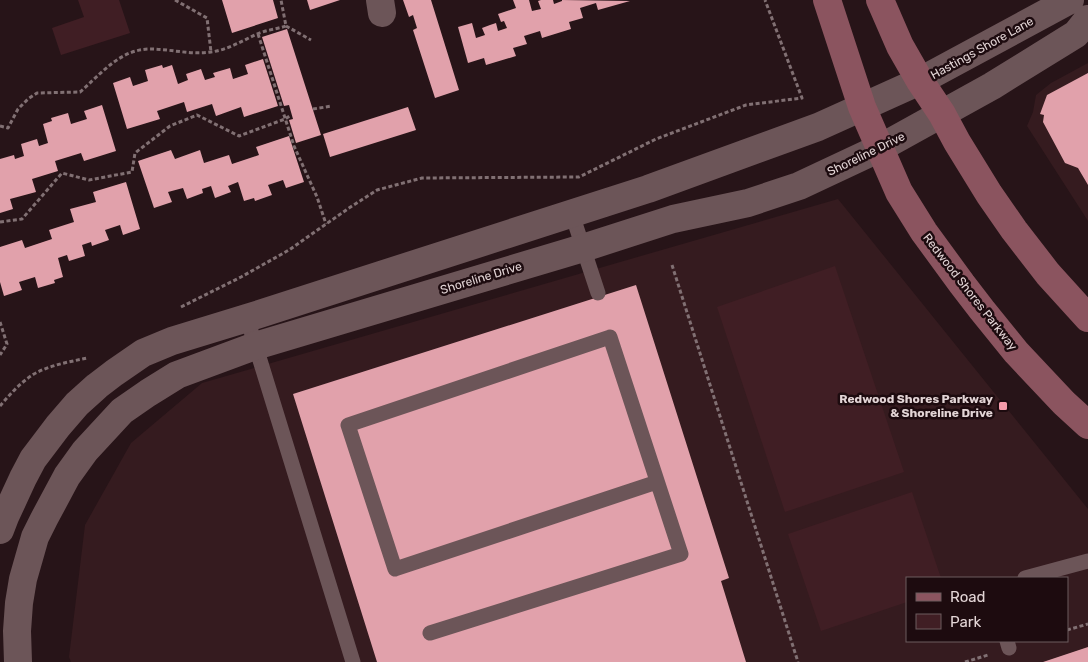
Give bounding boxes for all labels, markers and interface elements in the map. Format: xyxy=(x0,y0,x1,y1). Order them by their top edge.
street label: Hastings Shore Lane xyxy=(928,14,1036,82)
street label: Shoreline Drive xyxy=(825,129,907,179)
street label: Redwood Shores Parkway xyxy=(920,231,1020,353)
street label: Shoreline Drive xyxy=(439,259,524,297)
place label: Redwood Shores Parkway & Shoreline Drive xyxy=(839,392,993,420)
marker: Redwood Shores Parkway & Shoreline Drive xyxy=(997,400,1009,412)
legend xyxy=(906,577,1068,642)
text: Road xyxy=(950,588,986,606)
text: Park xyxy=(950,613,981,631)

